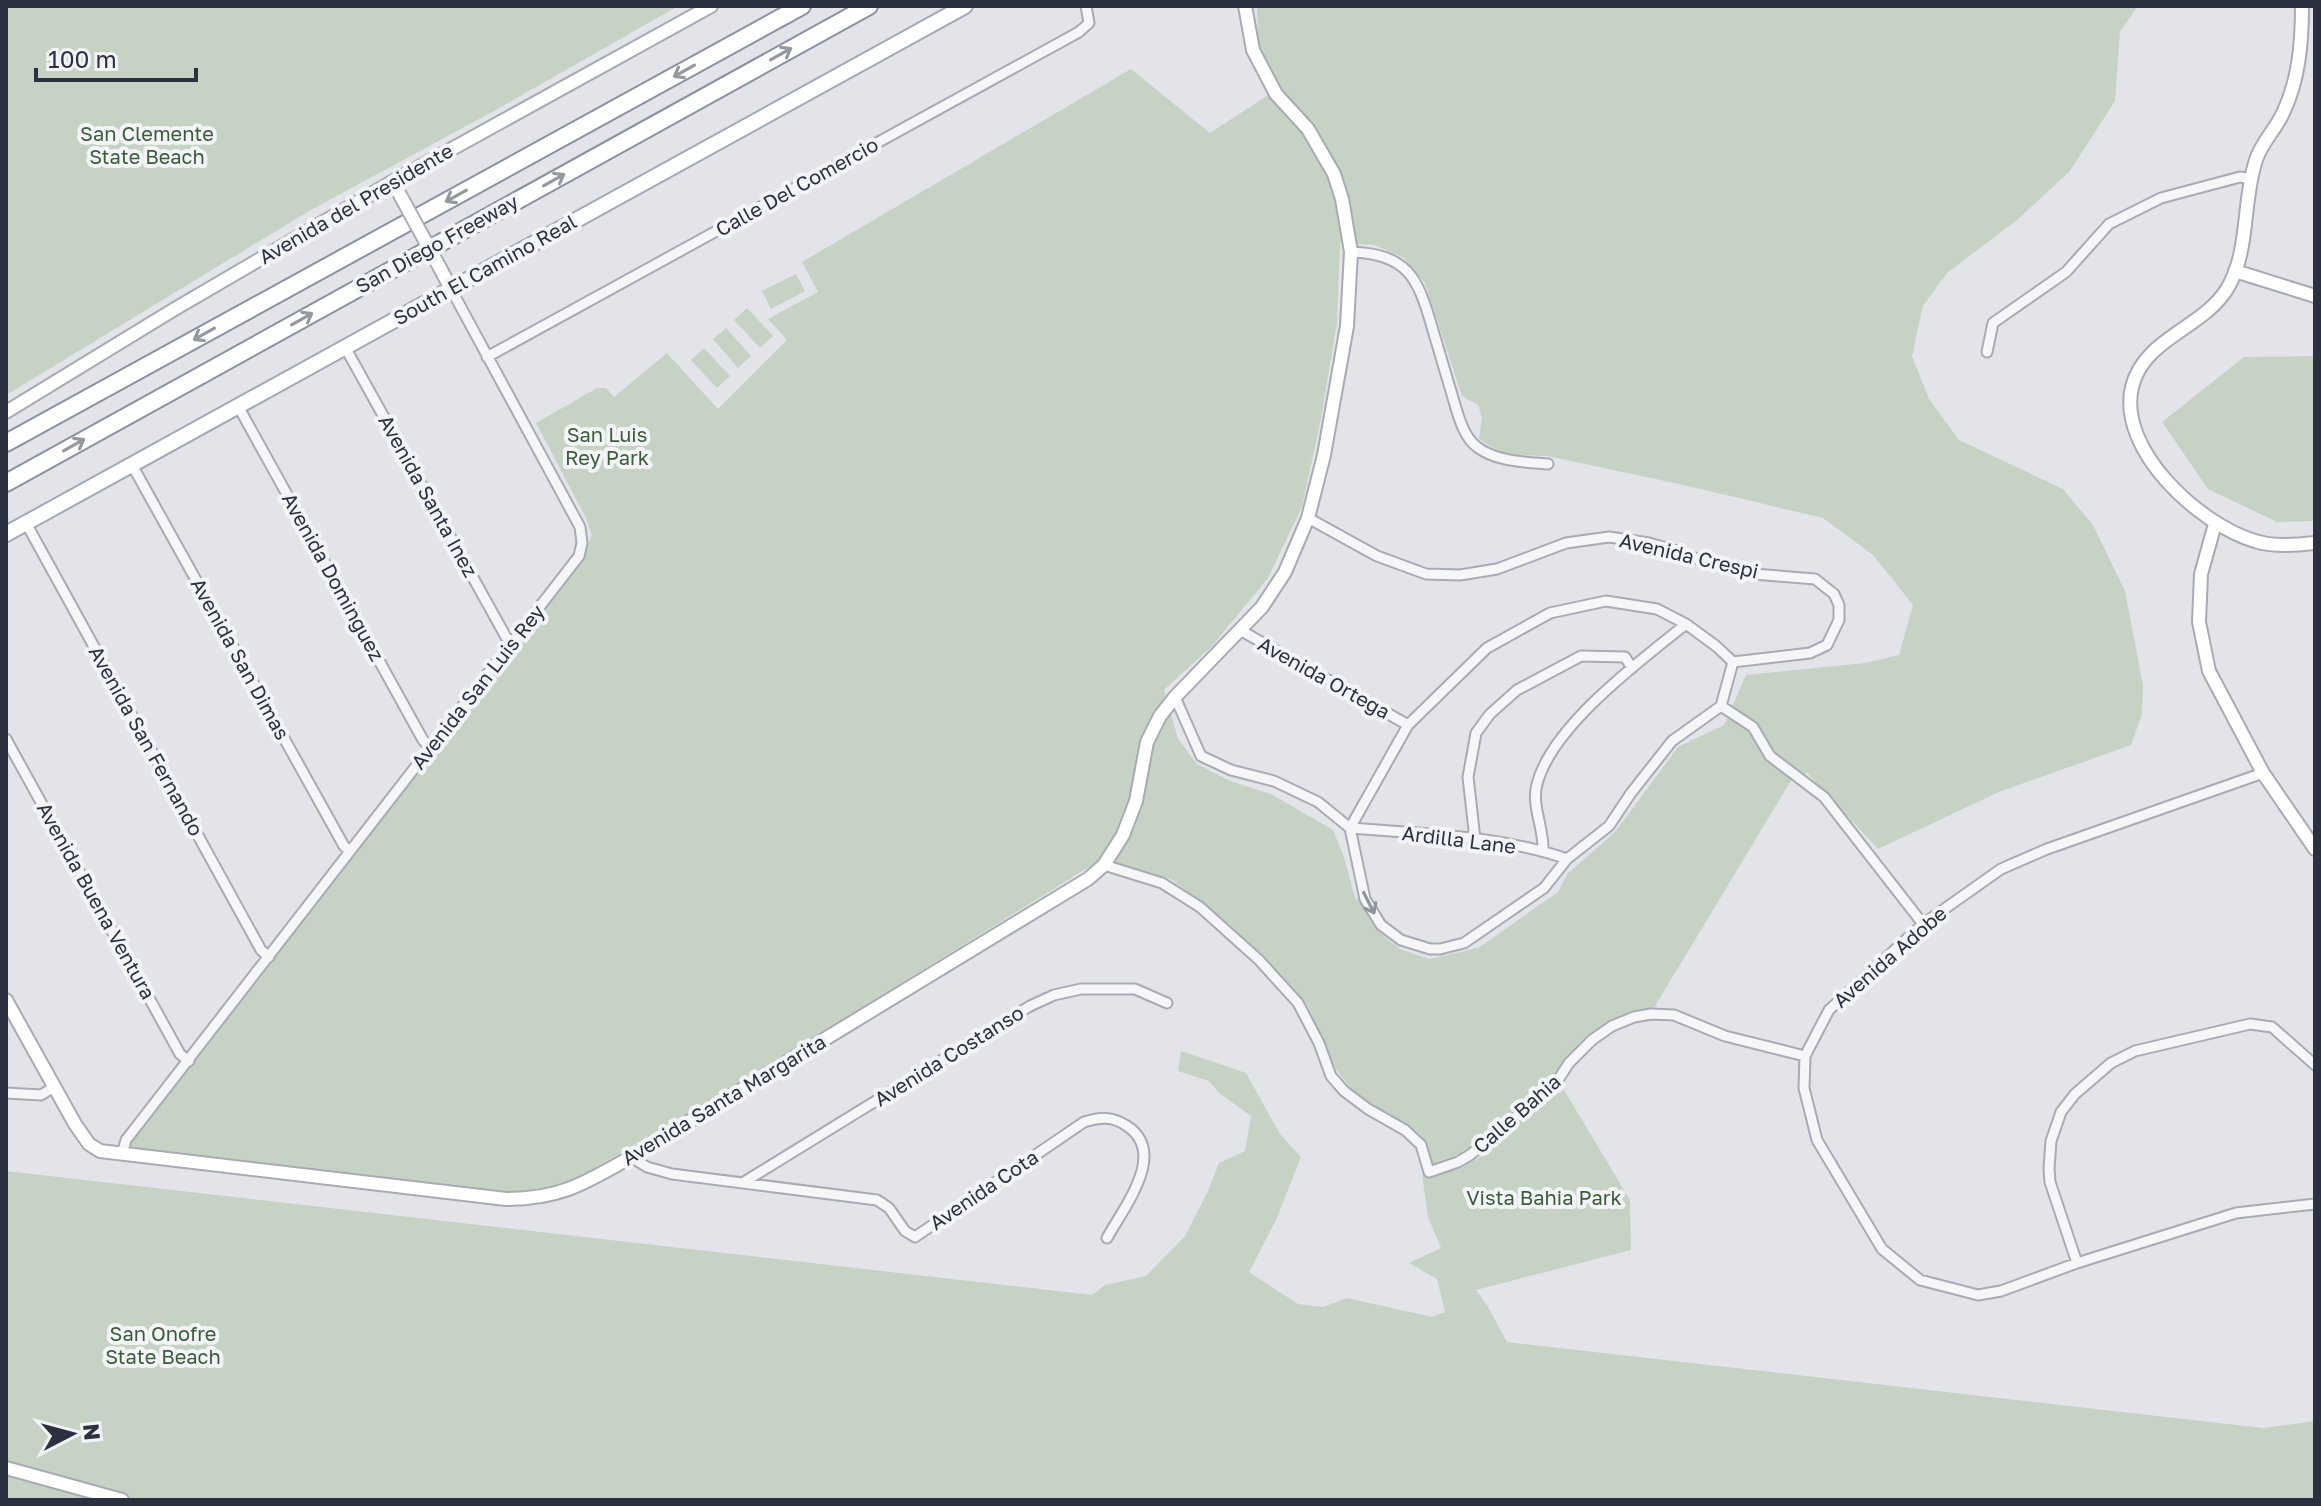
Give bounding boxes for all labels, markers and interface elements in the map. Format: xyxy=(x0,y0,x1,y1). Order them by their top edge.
scale bar xyxy=(36,32,196,82)
text: 100 m xyxy=(48,44,117,73)
one-way arrow xyxy=(769,46,793,61)
one-way arrow xyxy=(673,63,696,79)
park label: San Clemente State Beach xyxy=(80,121,214,168)
street label: Calle Del Comercio xyxy=(711,132,882,241)
street label: Avenida del Presidente xyxy=(254,138,457,269)
one-way arrow xyxy=(542,172,565,188)
street label: San Diego Freeway xyxy=(351,188,522,298)
one-way arrow xyxy=(445,189,469,204)
street label: South El Camino Real xyxy=(389,209,580,329)
one-way arrow xyxy=(290,311,313,327)
one-way arrow xyxy=(193,327,216,343)
street label: Avenida Santa Inez xyxy=(374,410,483,581)
park label: San Luis Rey Park xyxy=(565,422,649,469)
one-way arrow xyxy=(62,437,86,452)
street label: Avenida Dominguez xyxy=(278,488,390,665)
street label: Avenida Crespi xyxy=(1617,527,1761,583)
street label: Avenida San Dimas xyxy=(186,573,295,744)
street label: Avenida San Luis Rey xyxy=(406,599,549,773)
street label: Avenida Ortega xyxy=(1254,631,1395,723)
street label: Avenida San Fernando xyxy=(85,641,209,840)
street label: Avenida Buena Ventura xyxy=(33,798,161,1003)
street label: Ardilla Lane xyxy=(1401,820,1517,858)
one-way arrow xyxy=(1362,891,1377,914)
street label: Avenida Adobe xyxy=(1828,901,1951,1012)
street label: Avenida Costanso xyxy=(869,1000,1027,1111)
street label: Avenida Santa Margarita xyxy=(617,1029,830,1170)
street label: Calle Bahia xyxy=(1468,1069,1565,1158)
street label: Avenida Cota xyxy=(925,1144,1042,1234)
park label: Vista Bahia Park xyxy=(1466,1185,1622,1209)
park label: San Onofre State Beach xyxy=(105,1321,221,1368)
north arrow xyxy=(32,1394,112,1474)
text: N xyxy=(78,1422,107,1442)

